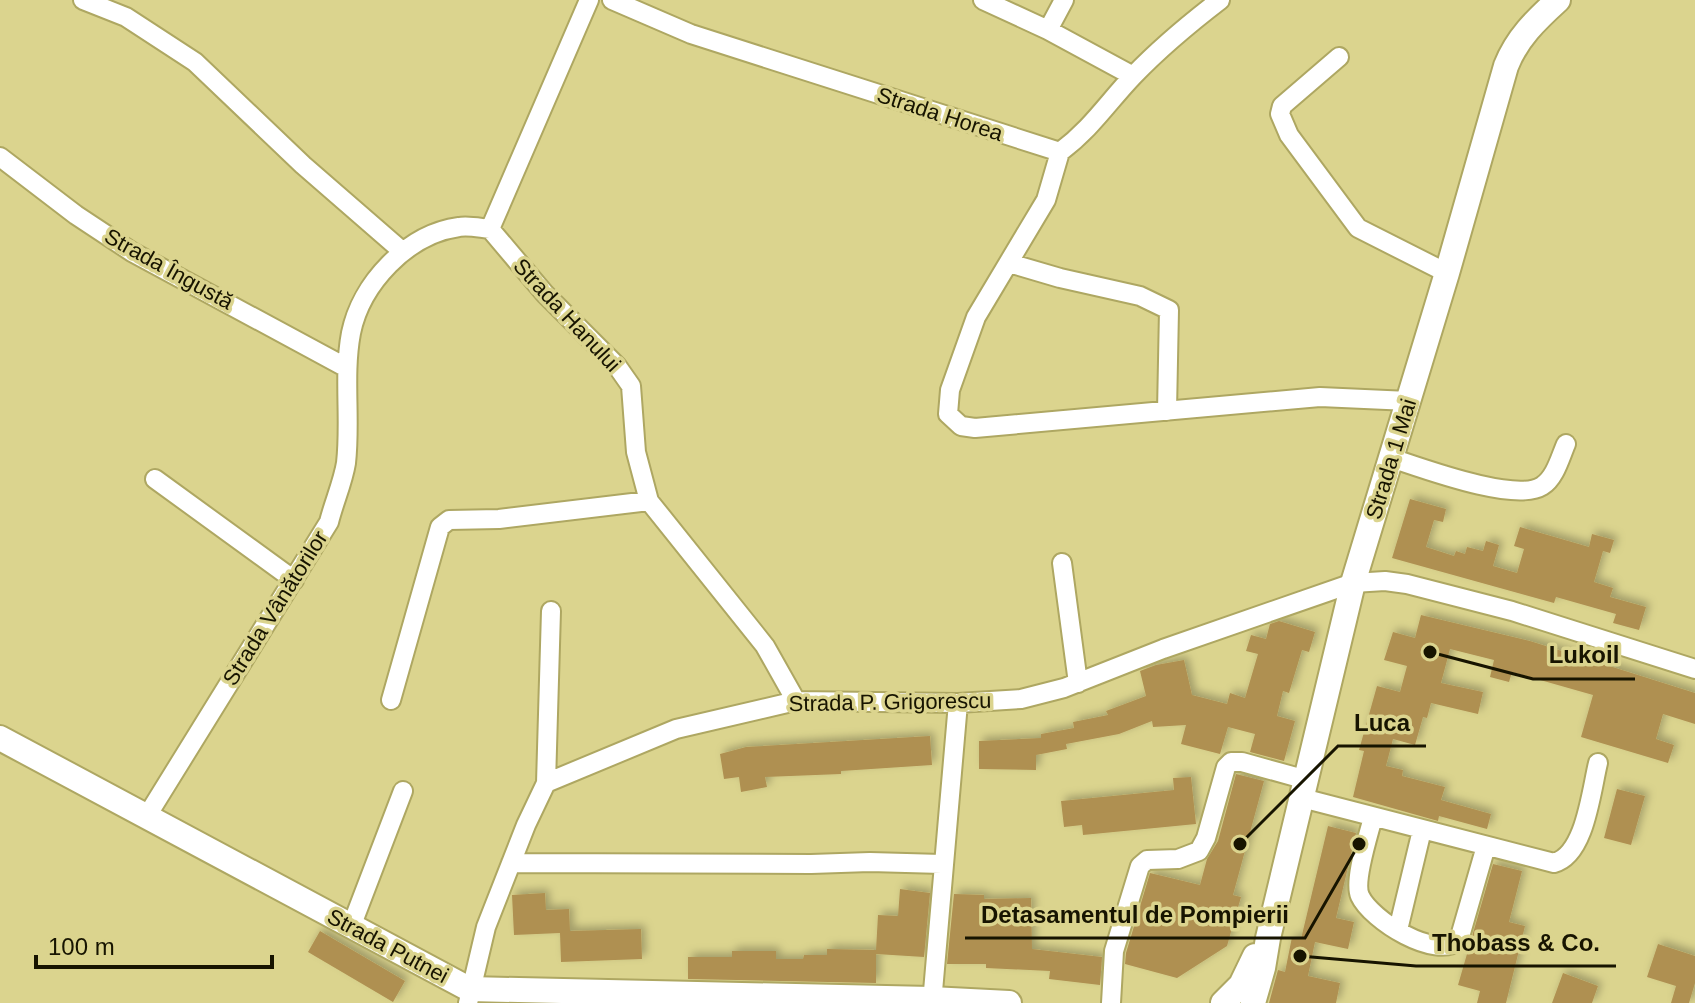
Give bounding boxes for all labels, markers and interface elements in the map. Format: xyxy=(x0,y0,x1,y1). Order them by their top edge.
street label: Strada Horea xyxy=(874,82,1007,146)
street label: Strada Îngustă xyxy=(100,223,238,315)
street label: Strada Hanului xyxy=(508,253,626,377)
street label: Strada 1 Mai xyxy=(1361,396,1421,522)
street label: Strada Vânătorilor xyxy=(217,526,333,690)
callout: Lukoil xyxy=(1533,631,1635,679)
text: Lukoil xyxy=(1549,641,1619,668)
street label: Strada P. Grigorescu xyxy=(789,688,991,716)
callout: Luca xyxy=(1338,698,1426,746)
text: Luca xyxy=(1354,709,1411,736)
callout: Detasamentul de Pompierii xyxy=(965,890,1305,938)
text: Detasamentul de Pompierii xyxy=(981,901,1289,928)
street label: Strada Putnei xyxy=(323,904,453,988)
callout: Thobass & Co. xyxy=(1416,918,1616,966)
scale bar xyxy=(36,919,272,969)
text: Thobass & Co. xyxy=(1432,929,1600,956)
text: 100 m xyxy=(48,933,115,960)

